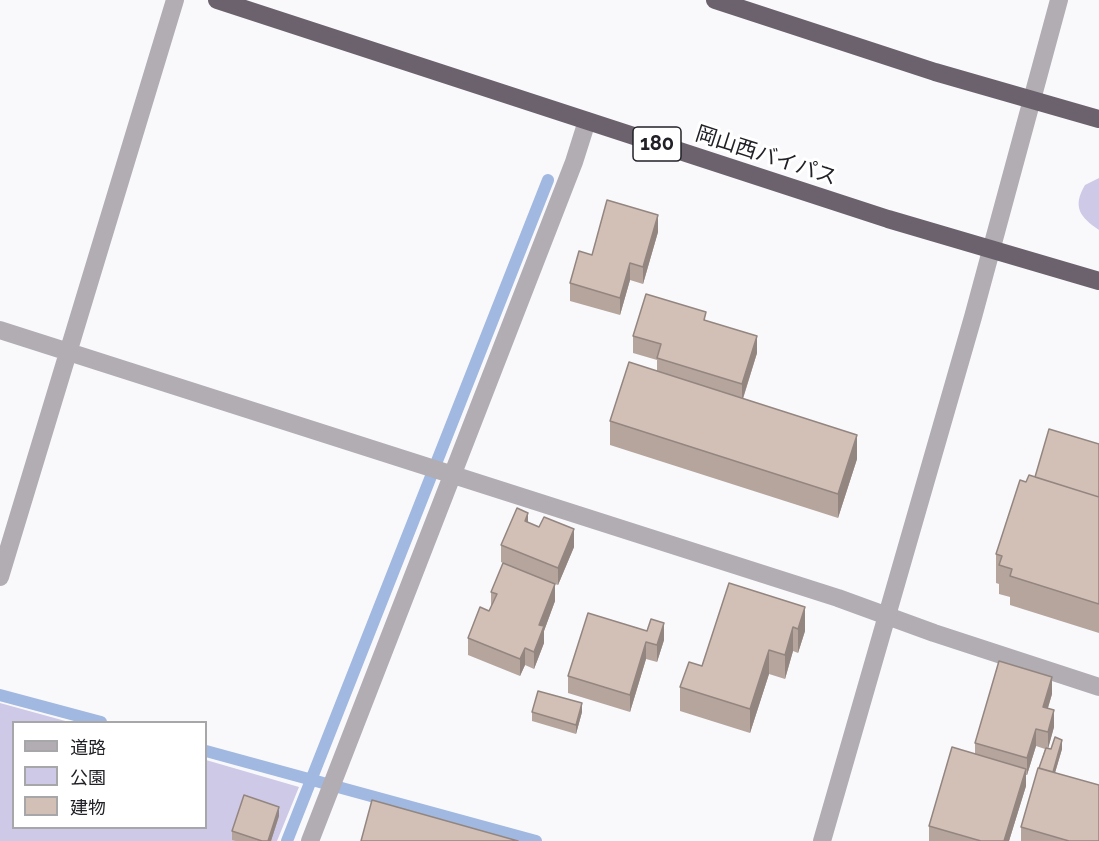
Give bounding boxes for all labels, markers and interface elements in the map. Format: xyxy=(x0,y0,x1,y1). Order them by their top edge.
street label: 岡山西バイパス xyxy=(692,121,840,191)
road number: 180 xyxy=(633,127,681,161)
legend xyxy=(12,721,207,829)
text: 道路 xyxy=(70,737,106,758)
text: 公園 xyxy=(70,767,106,788)
text: 建物 xyxy=(70,797,106,818)

